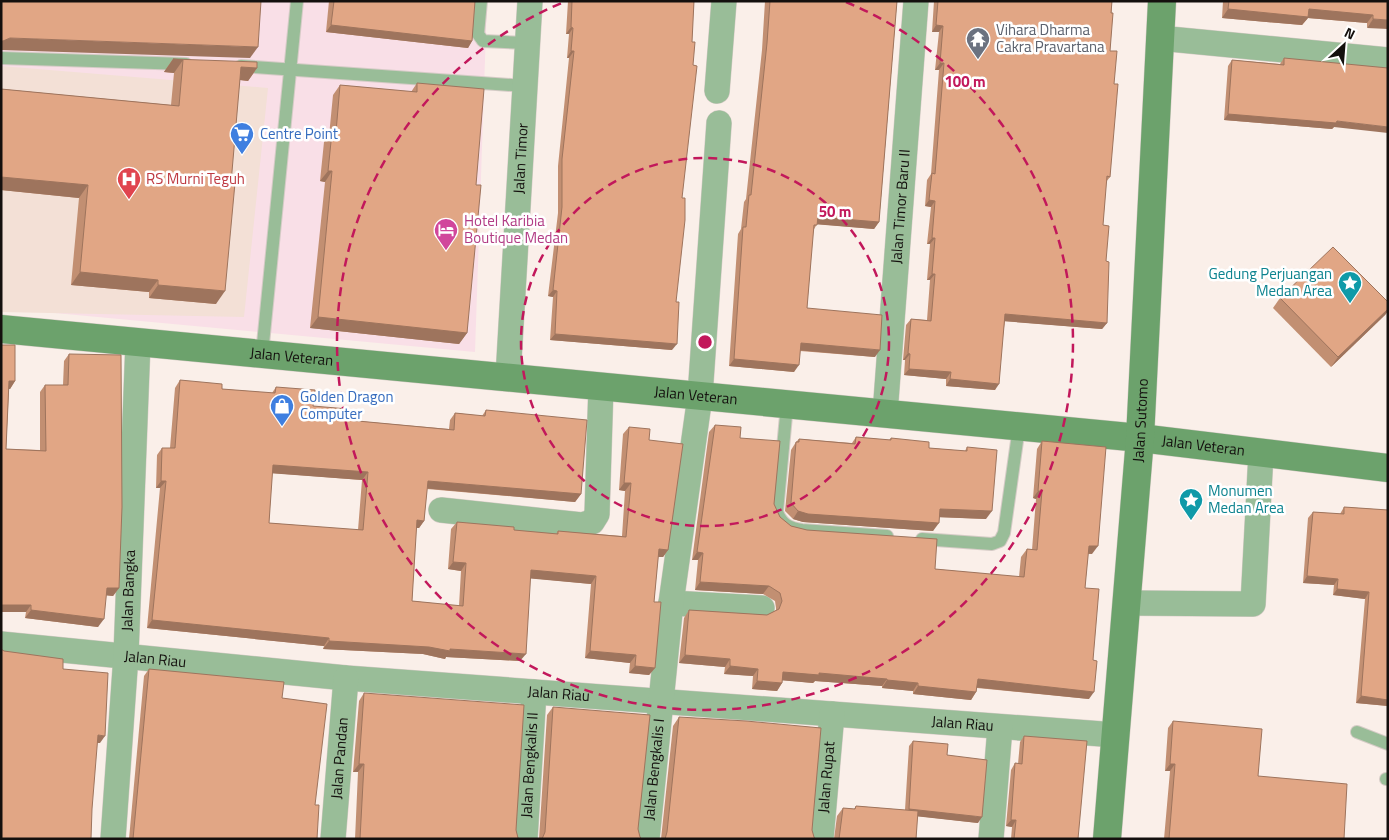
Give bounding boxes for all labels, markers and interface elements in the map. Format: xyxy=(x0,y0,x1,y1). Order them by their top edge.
place label: Vihara Dharma Cakra Pravartana xyxy=(996,18,1105,58)
north arrow xyxy=(1319,20,1369,70)
text: N xyxy=(1341,21,1359,44)
temple icon: Vihara Dharma Cakra Pravartana xyxy=(965,26,991,60)
text: 100 m xyxy=(944,70,986,93)
supermarket icon: Centre Point xyxy=(229,121,255,155)
place label: Centre Point xyxy=(260,122,339,145)
street label: Jalan Timor xyxy=(507,122,534,194)
street label: Jalan Timor Baru II xyxy=(884,148,916,265)
hospital icon: RS Murni Teguh xyxy=(116,166,142,200)
place label: RS Murni Teguh xyxy=(146,167,245,190)
text: 50 m xyxy=(819,200,851,223)
place label: Hotel Karibia Boutique Medan xyxy=(464,209,568,249)
hotel icon: Hotel Karibia Boutique Medan xyxy=(433,217,459,251)
place label: Gedung Perjuangan Medan Area xyxy=(1209,262,1332,302)
place icon: Gedung Perjuangan Medan Area xyxy=(1337,270,1363,304)
centre of rings xyxy=(696,333,714,351)
street label: Jalan Veteran xyxy=(249,341,334,372)
street label: Jalan Sutomo xyxy=(1126,378,1154,463)
street label: Jalan Veteran xyxy=(653,380,739,410)
place label: Golden Dragon Computer xyxy=(300,385,394,425)
shop icon: Golden Dragon Computer xyxy=(269,393,295,427)
street label: Jalan Veteran xyxy=(1160,429,1246,462)
place label: Monumen Medan Area xyxy=(1208,479,1284,519)
place icon: Monumen Medan Area xyxy=(1178,487,1204,521)
street label: Jalan Bangka xyxy=(115,549,141,632)
street label: Jalan Riau xyxy=(123,644,187,673)
street label: Jalan Riau xyxy=(527,679,591,707)
street label: Jalan Riau xyxy=(931,709,995,737)
street label: Jalan Bengkalis II xyxy=(514,712,544,819)
street label: Jalan Pandan xyxy=(324,716,354,800)
street label: Jalan Bengkalis I xyxy=(637,717,670,821)
street label: Jalan Rupat xyxy=(811,740,841,814)

